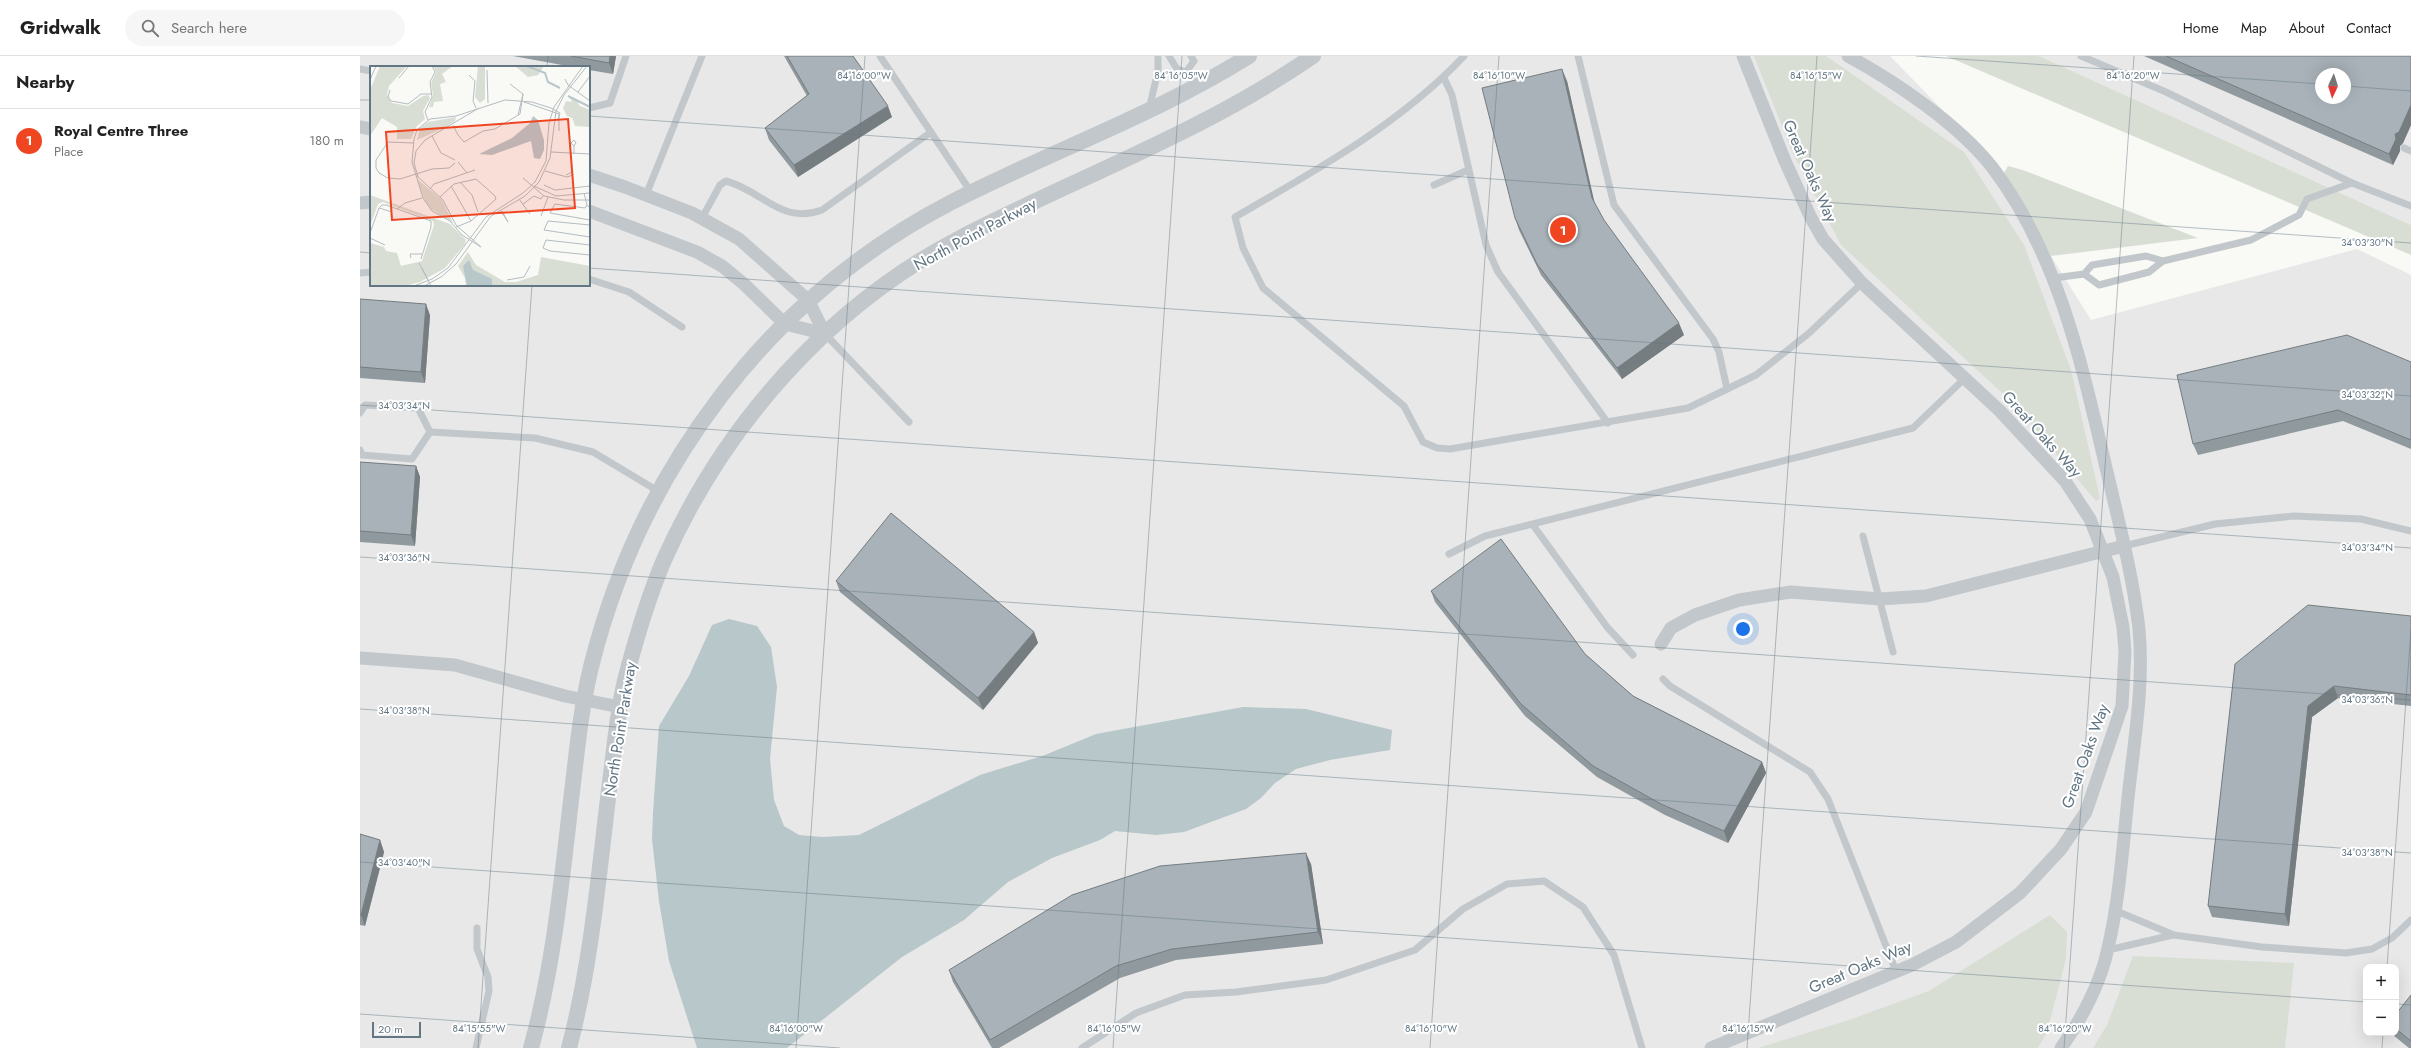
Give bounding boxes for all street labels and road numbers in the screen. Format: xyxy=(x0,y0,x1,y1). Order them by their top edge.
street label: Great Oaks Way xyxy=(1777,116,1843,227)
street label: North Point Parkway xyxy=(909,191,1041,276)
street label: Great Oaks Way xyxy=(1997,386,2088,483)
street label: North Point Parkway xyxy=(598,659,642,798)
street label: Great Oaks Way xyxy=(2055,700,2115,811)
street label: Great Oaks Way xyxy=(1805,935,1916,999)

